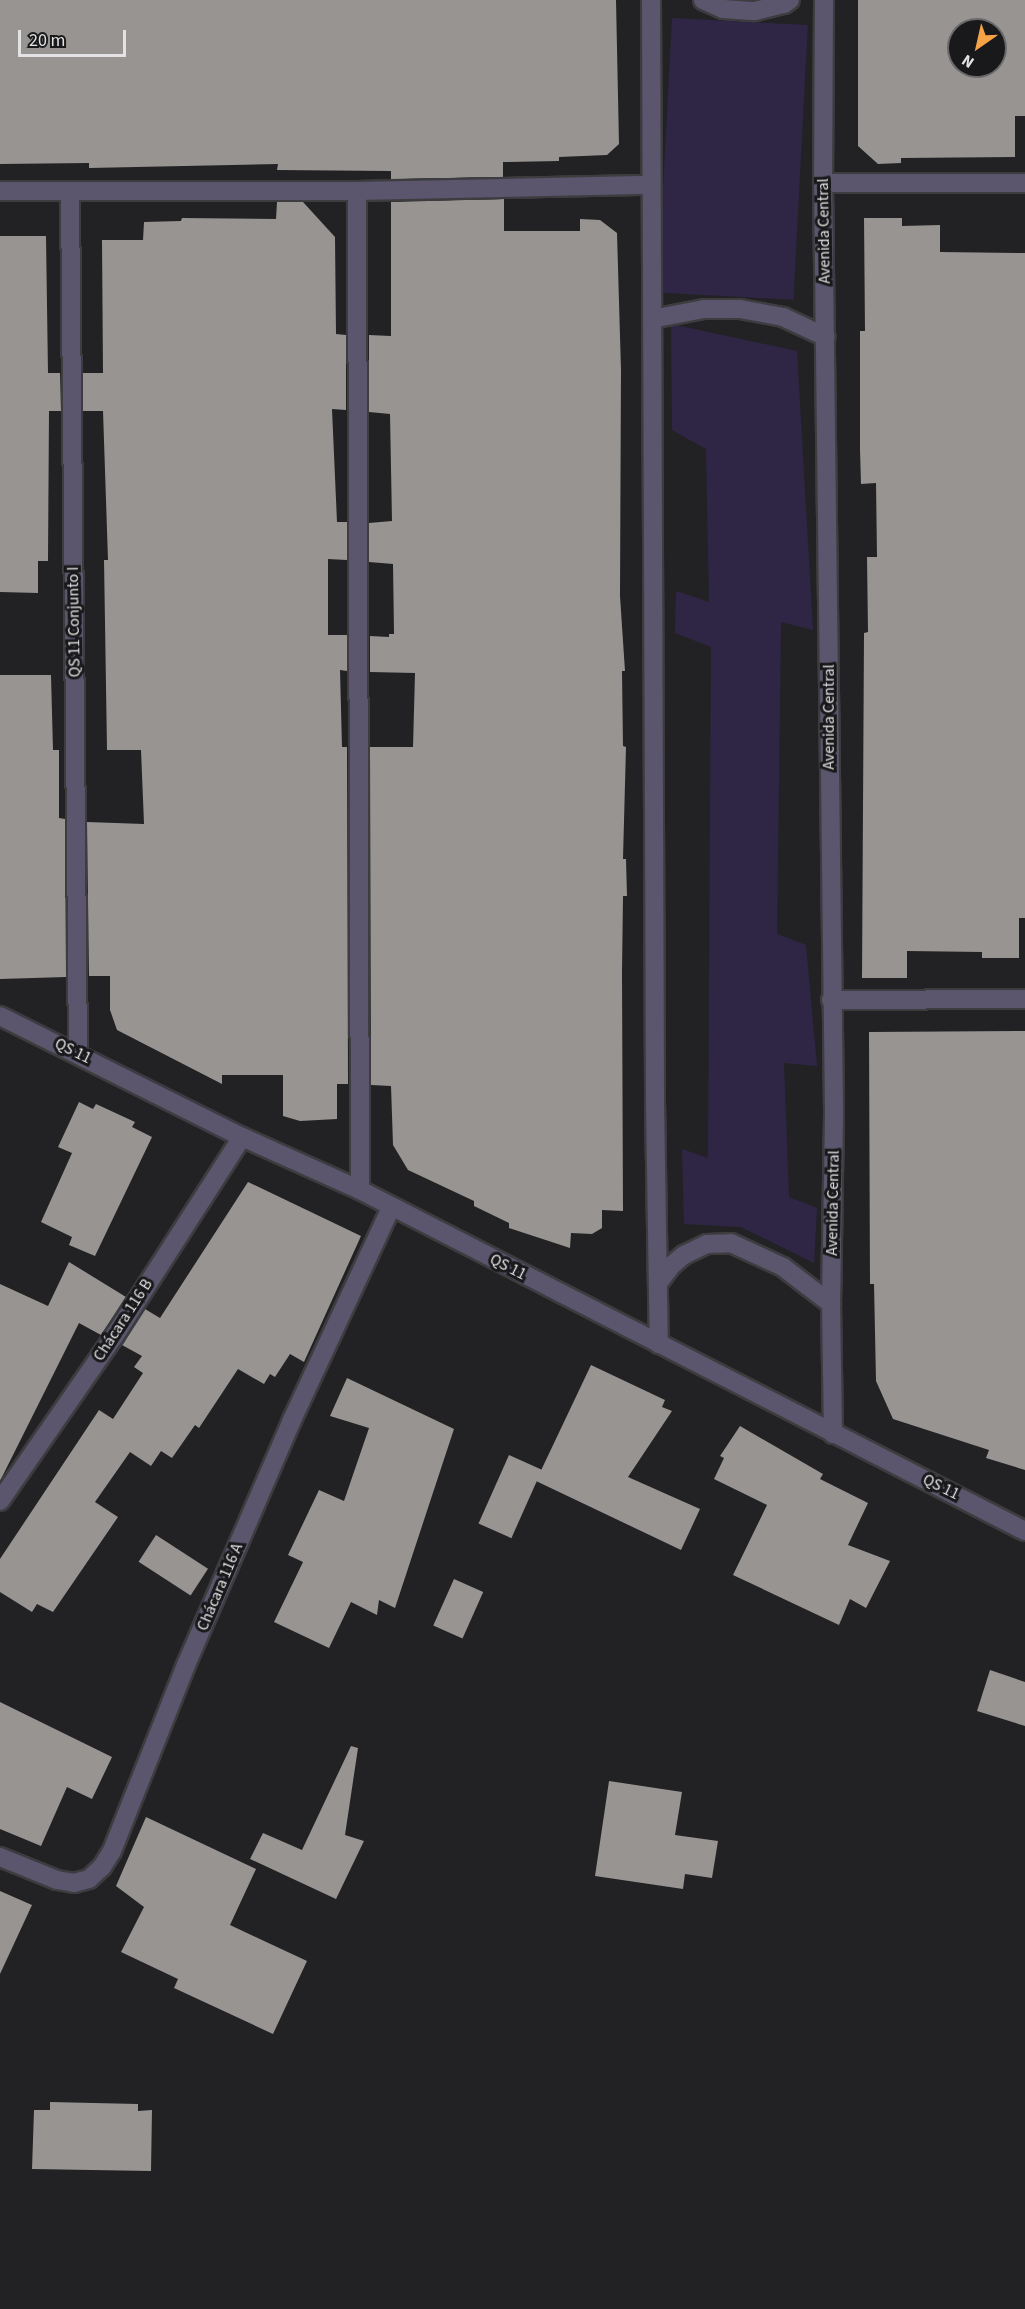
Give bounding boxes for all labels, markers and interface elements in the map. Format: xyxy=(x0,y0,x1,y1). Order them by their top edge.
scale bar xyxy=(21,18,129,56)
north arrow xyxy=(947,18,1007,78)
text: 20 m xyxy=(29,28,65,53)
text: N xyxy=(957,49,979,73)
street label: Avenida Central xyxy=(813,178,835,284)
street label: QS 11 Conjunto I xyxy=(63,566,85,678)
street label: Avenida Central xyxy=(819,664,839,770)
street label: QS 11 xyxy=(52,1034,94,1068)
street label: Avenida Central xyxy=(822,1150,844,1256)
street label: QS 11 xyxy=(487,1250,529,1284)
street label: Chácara 116 B xyxy=(89,1275,157,1365)
street label: QS 11 xyxy=(920,1470,962,1504)
street label: Chácara 116 A xyxy=(193,1540,247,1634)

